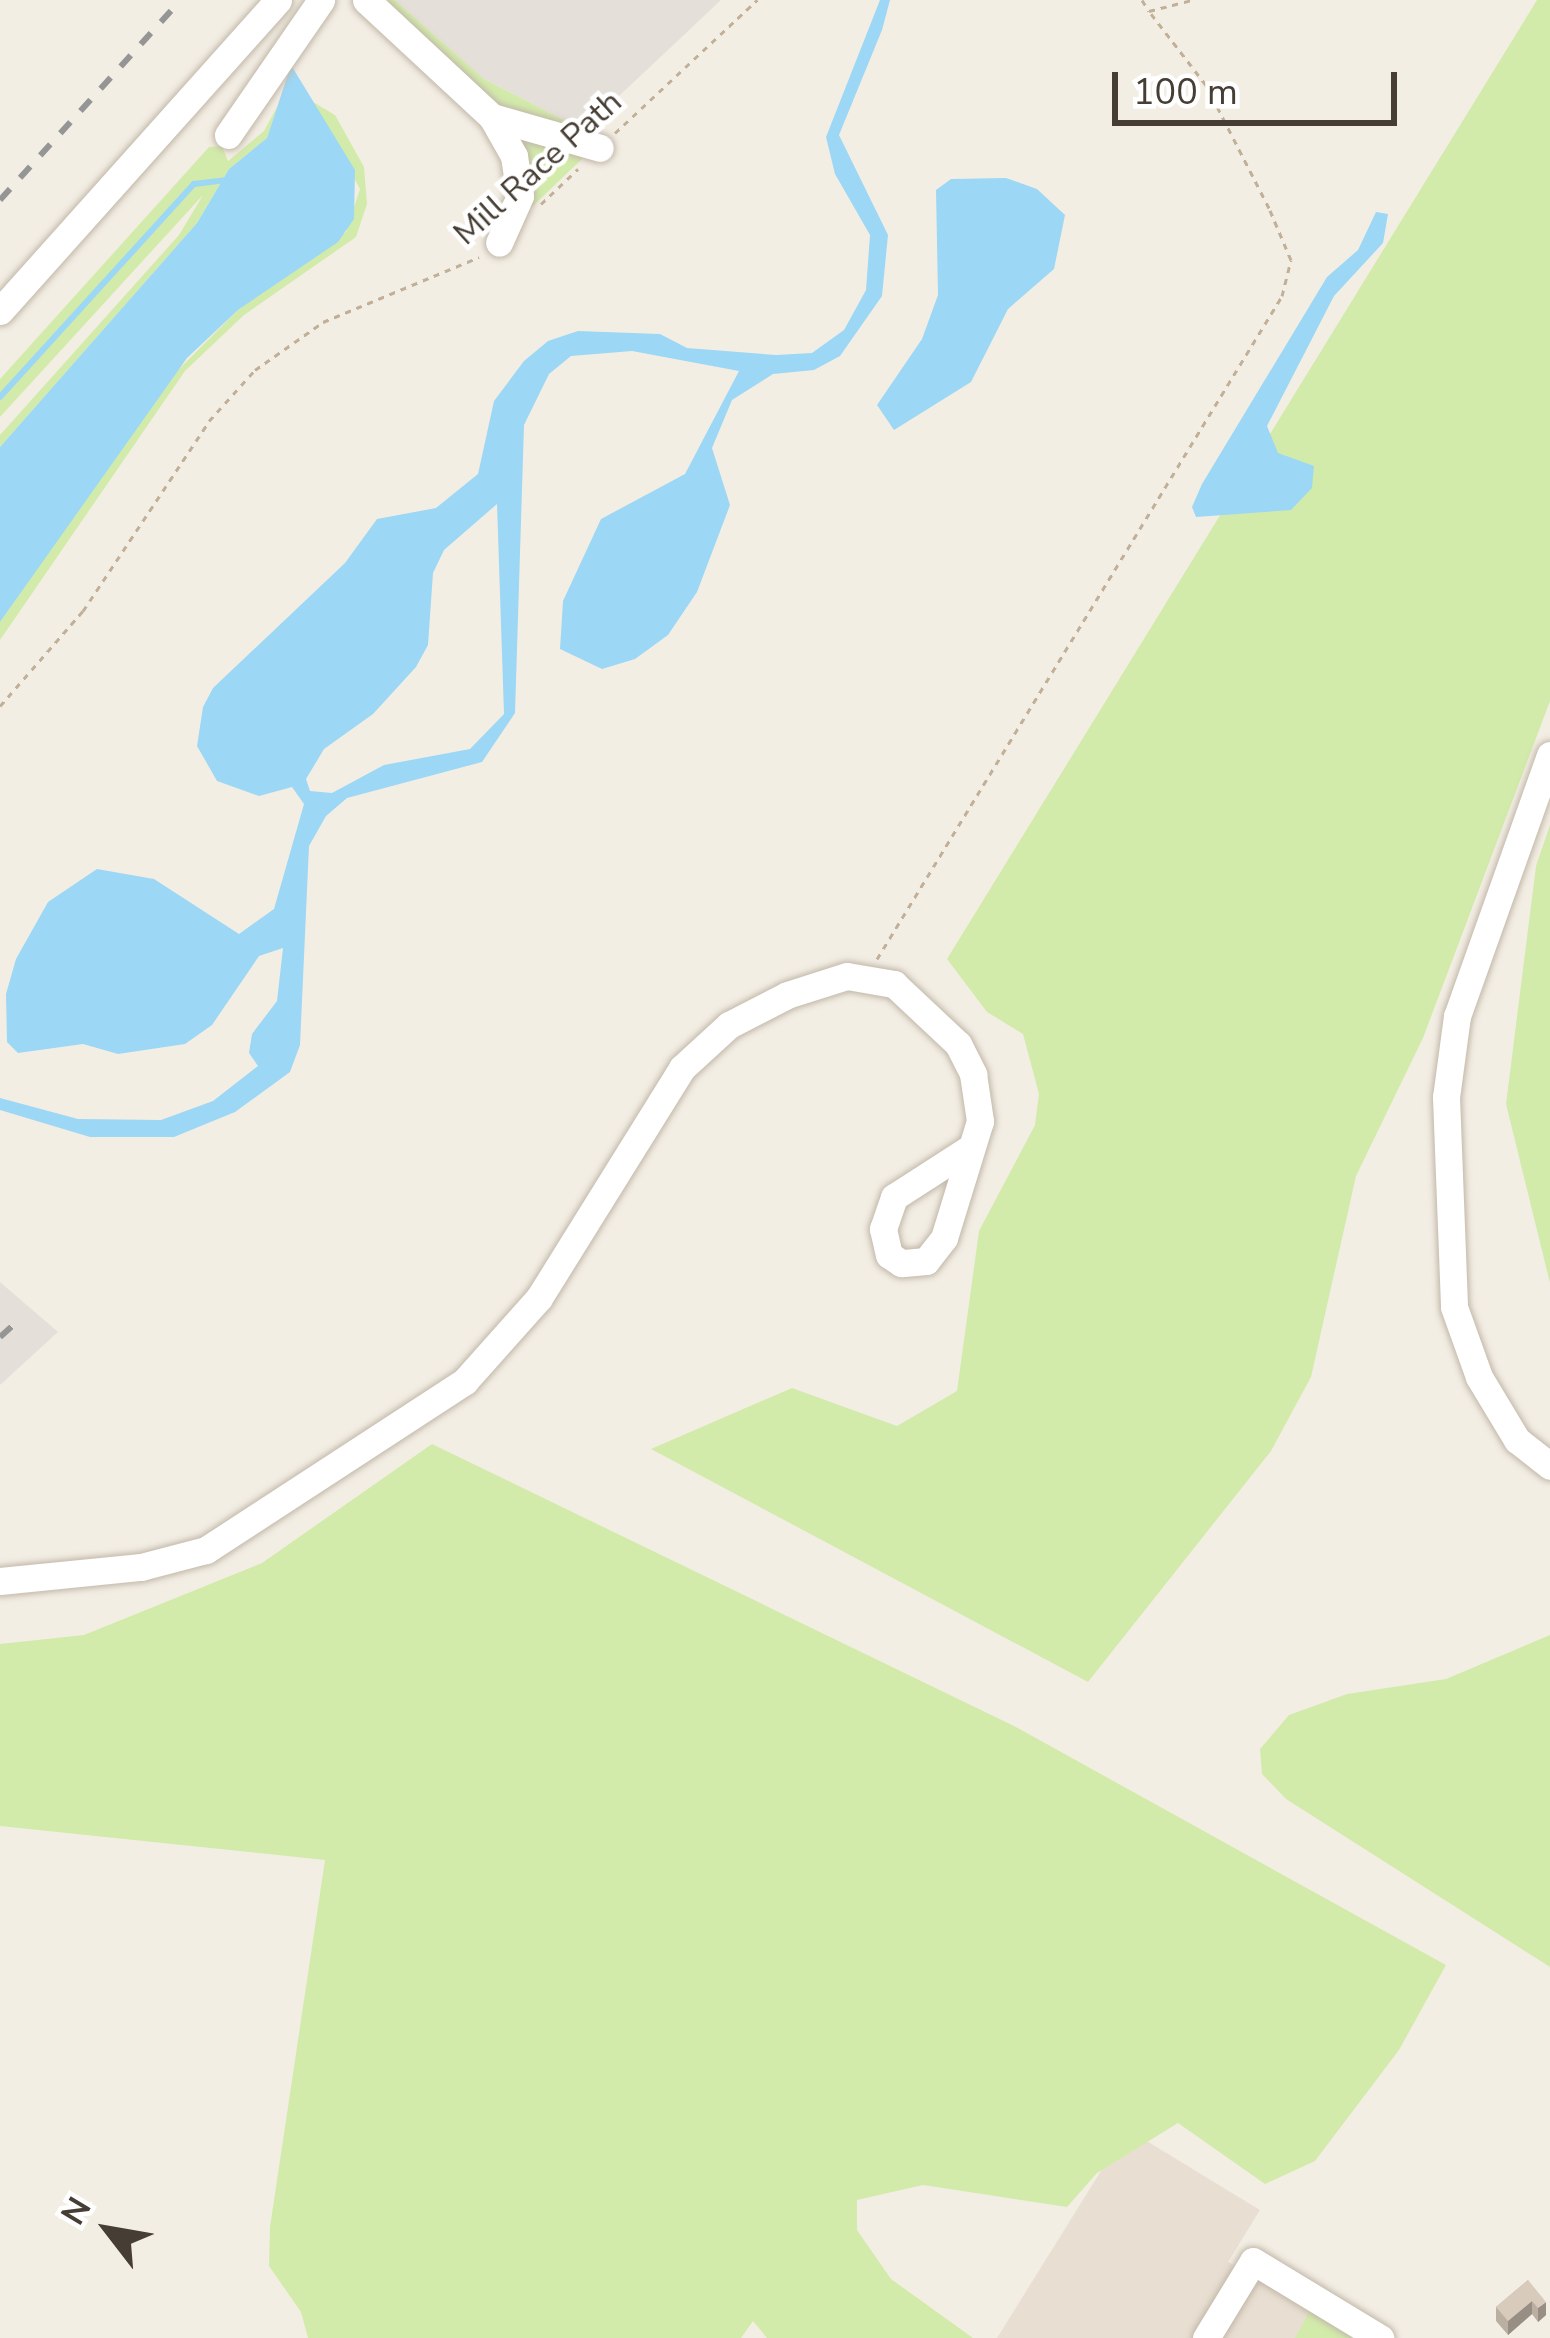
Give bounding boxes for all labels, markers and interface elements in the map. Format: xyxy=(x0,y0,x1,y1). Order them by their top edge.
scale bar xyxy=(1118,48,1403,122)
text: 100 m xyxy=(1133,68,1238,117)
street label: Mill Race Path xyxy=(446,82,630,254)
north arrow xyxy=(48,2170,168,2290)
text: N xyxy=(51,2189,102,2233)

